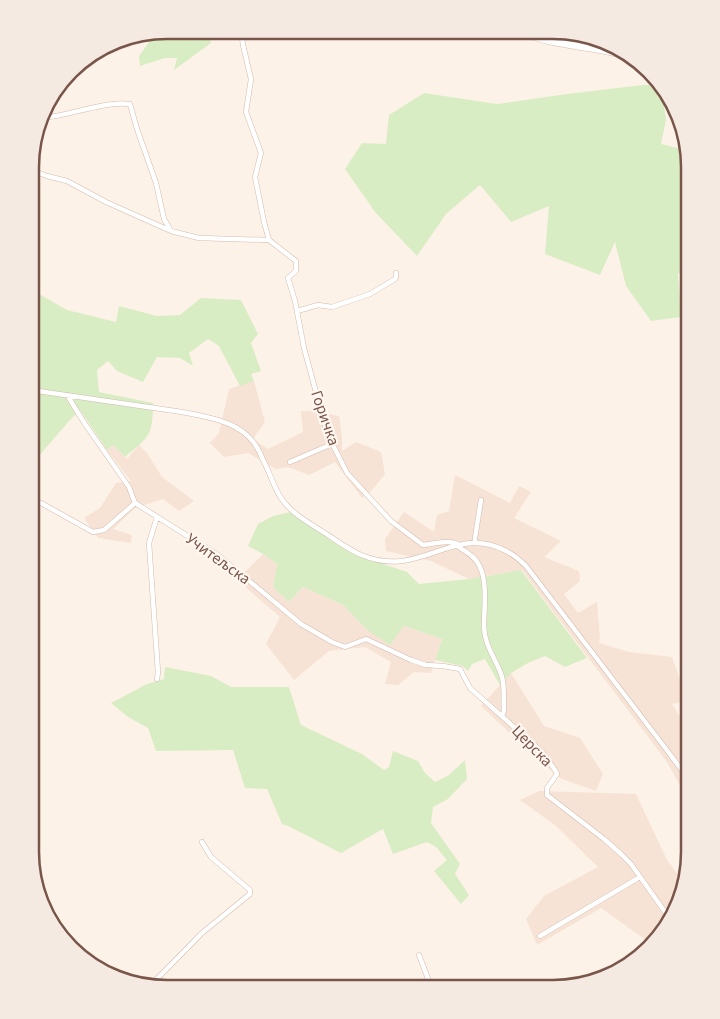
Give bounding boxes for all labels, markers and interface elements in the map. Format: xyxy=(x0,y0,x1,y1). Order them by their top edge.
street label: Горичка xyxy=(305,388,345,448)
street label: Учитељска xyxy=(181,528,255,590)
street label: Церска xyxy=(507,720,557,772)

